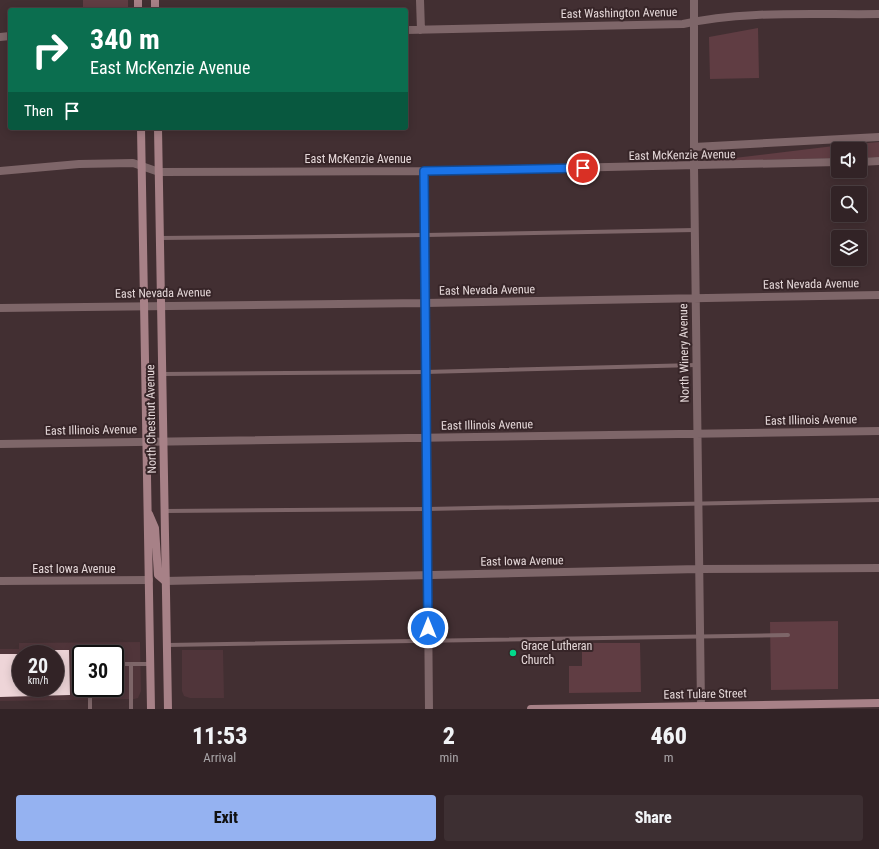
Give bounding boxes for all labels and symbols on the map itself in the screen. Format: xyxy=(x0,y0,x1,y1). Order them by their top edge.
street label: East Washington Avenue xyxy=(561,5,678,21)
street label: East McKenzie Avenue xyxy=(628,147,736,163)
pin xyxy=(566,151,600,185)
street label: East McKenzie Avenue xyxy=(305,152,412,166)
street label: East Nevada Avenue xyxy=(763,276,860,292)
street label: East Nevada Avenue xyxy=(439,282,536,298)
street label: East Nevada Avenue xyxy=(115,285,212,301)
street label: North Winery Avenue xyxy=(676,303,692,403)
street label: North Chestnut Avenue xyxy=(143,364,159,474)
street label: East Illinois Avenue xyxy=(765,412,858,428)
street label: East Illinois Avenue xyxy=(441,417,534,433)
street label: East Illinois Avenue xyxy=(45,422,138,438)
street label: East Iowa Avenue xyxy=(480,553,564,569)
street label: East Iowa Avenue xyxy=(32,562,116,576)
position arrow xyxy=(407,607,449,649)
place label: Grace Lutheran Church xyxy=(521,639,593,667)
speed limit sign: 30 xyxy=(72,645,124,697)
marker: Grace Lutheran Church xyxy=(508,648,518,658)
street label: East Tulare Street xyxy=(663,686,747,702)

